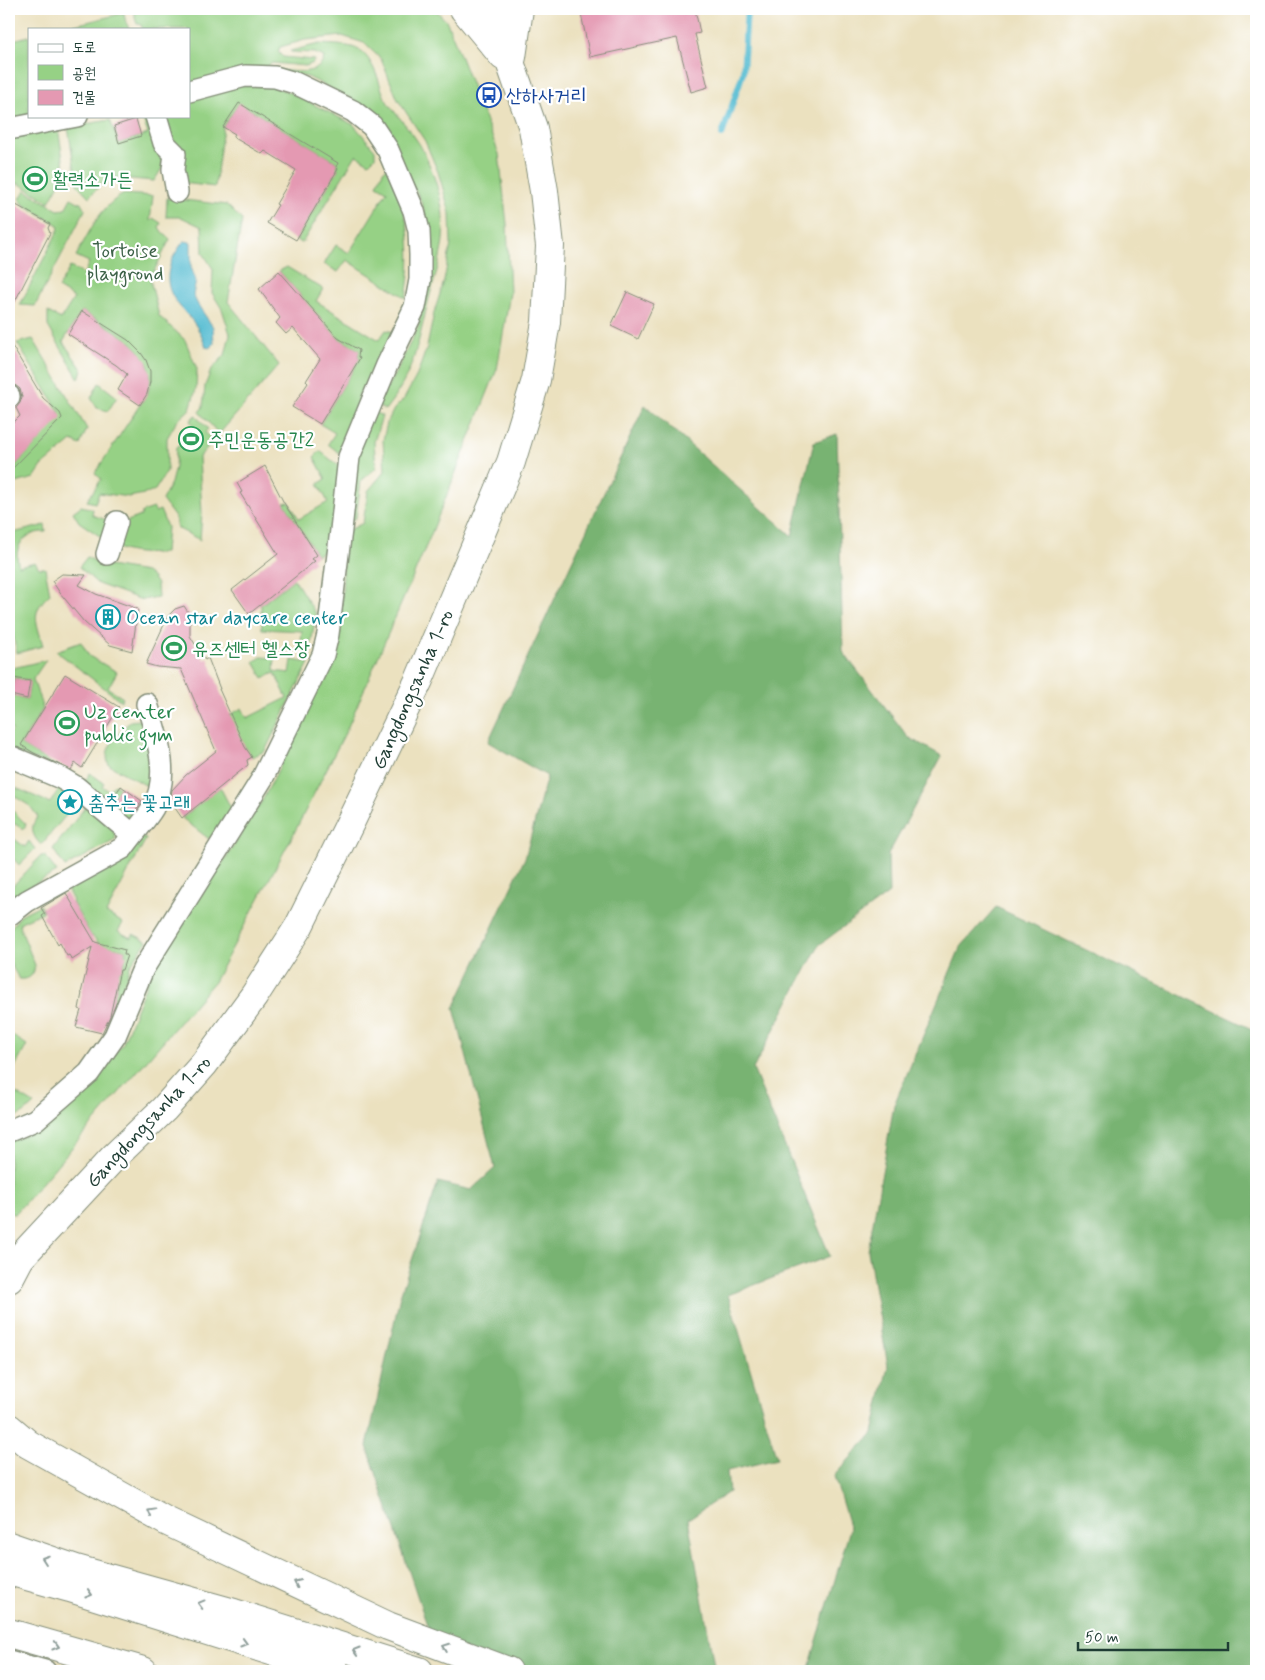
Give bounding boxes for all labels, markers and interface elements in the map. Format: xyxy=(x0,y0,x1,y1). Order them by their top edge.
legend xyxy=(28,28,190,118)
text: 도로 xyxy=(72,38,96,58)
text: 공원 xyxy=(72,64,96,84)
bus stop icon: 산하사거리 xyxy=(476,82,502,108)
place label: 산하사거리 xyxy=(506,83,586,110)
text: 건물 xyxy=(72,88,96,108)
sports icon: 활력소가든 xyxy=(22,166,48,192)
place label: 활력소가든 xyxy=(52,167,132,194)
park label: Tortoise playgrond xyxy=(87,238,163,288)
sports icon: 주민운동공간2 xyxy=(178,426,204,452)
place label: 주민운동공간2 xyxy=(208,427,315,454)
building icon: Ocean star daycare center xyxy=(95,604,121,630)
place label: Ocean star daycare center xyxy=(126,605,348,632)
street label: Gangdongsanha 1-ro xyxy=(366,605,462,774)
sports icon: 유즈센터 헬스장 xyxy=(161,635,187,661)
place label: 유즈센터 헬스장 xyxy=(192,636,310,663)
place label: Uz center public gym xyxy=(84,699,175,751)
sports icon: Uz center public gym xyxy=(54,710,80,736)
place icon: 춤추는 꽃고래 xyxy=(57,789,83,815)
place label: 춤추는 꽃고래 xyxy=(88,790,190,817)
street label: Gangdongsanha 1-ro xyxy=(80,1050,219,1195)
one-way arrow xyxy=(147,1508,156,1518)
one-way arrow xyxy=(41,1555,50,1565)
one-way arrow xyxy=(293,1578,302,1589)
one-way arrow xyxy=(84,1589,93,1599)
one-way arrow xyxy=(197,1599,205,1609)
scale bar xyxy=(1078,1620,1228,1652)
text: 50 m xyxy=(1085,1628,1119,1648)
one-way arrow xyxy=(240,1637,248,1647)
one-way arrow xyxy=(51,1641,59,1651)
one-way arrow xyxy=(442,1643,451,1653)
one-way arrow xyxy=(353,1647,361,1657)

